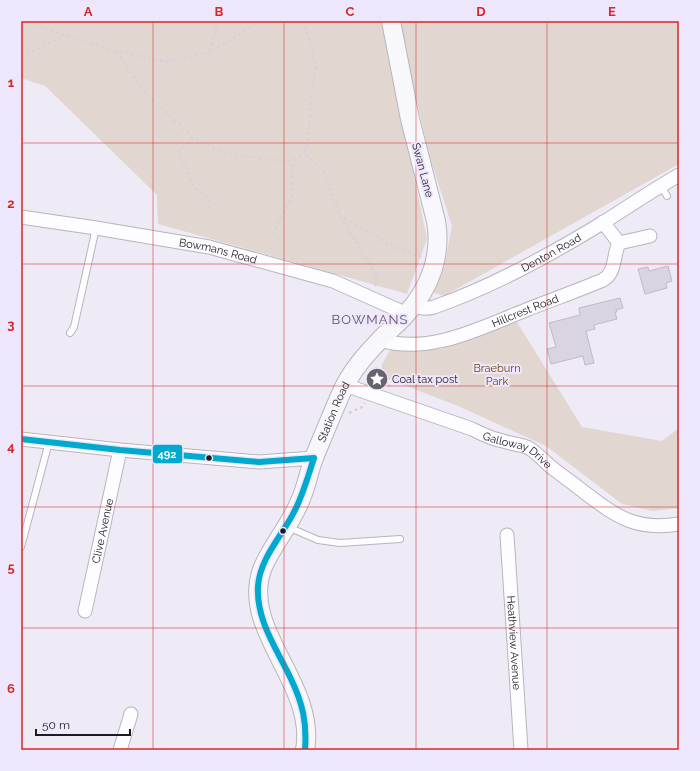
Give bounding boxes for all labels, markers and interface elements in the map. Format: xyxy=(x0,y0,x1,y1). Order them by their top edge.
text: A xyxy=(84,4,93,19)
text: B xyxy=(215,4,224,19)
text: C xyxy=(346,4,355,19)
text: D xyxy=(476,4,486,19)
text: E xyxy=(608,4,616,19)
text: 1 xyxy=(8,75,15,90)
street label: Swan Lane xyxy=(409,141,436,199)
text: 2 xyxy=(7,196,15,211)
street label: Denton Road xyxy=(519,231,584,275)
street label: Bowmans Road xyxy=(178,236,258,267)
street label: Hillcrest Road xyxy=(490,292,561,330)
district label: BOWMANS xyxy=(332,312,408,327)
text: 3 xyxy=(7,317,15,332)
park label: Braeburn Park xyxy=(473,362,521,388)
place icon: Coal tax post xyxy=(364,366,390,392)
place label: Coal tax post xyxy=(392,373,458,386)
street label: Station Road xyxy=(315,379,353,444)
street label: Galloway Drive xyxy=(481,429,555,472)
text: 4 xyxy=(7,439,15,454)
line badge: 492 xyxy=(152,444,183,464)
text: 492 xyxy=(158,448,176,461)
unlabelled marker xyxy=(204,453,214,463)
street label: Clive Avenue xyxy=(90,497,116,565)
unlabelled marker xyxy=(278,526,288,536)
text: 5 xyxy=(7,560,15,575)
street label: Heathview Avenue xyxy=(504,595,523,691)
text: 6 xyxy=(7,681,15,696)
scale bar xyxy=(36,711,130,737)
text: 50 m xyxy=(42,718,70,732)

